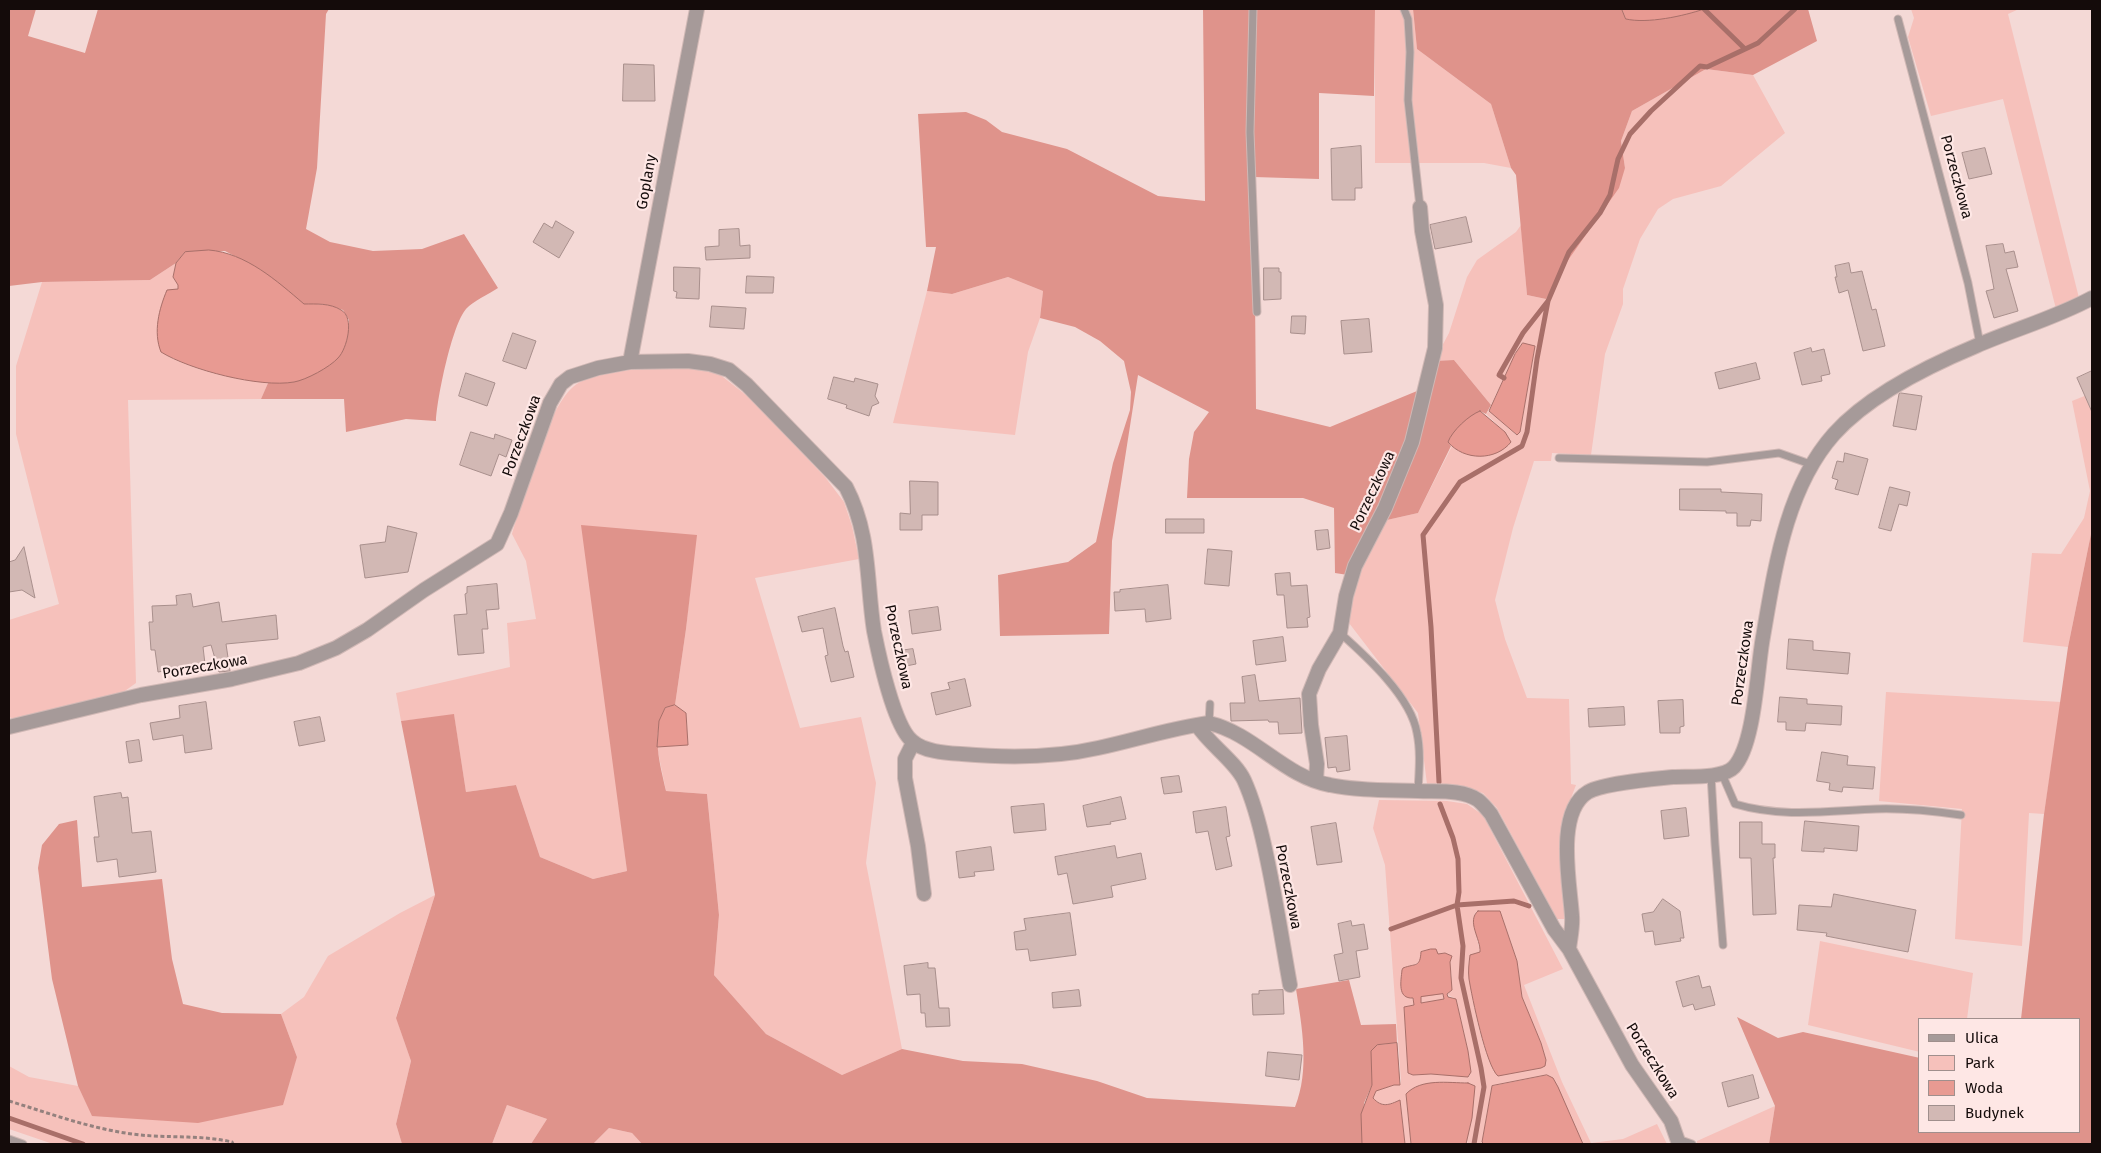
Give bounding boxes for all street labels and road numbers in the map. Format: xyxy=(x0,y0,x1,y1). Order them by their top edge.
street label: Porzeczkowa xyxy=(1936,133,1976,221)
street label: Goplany xyxy=(633,153,661,211)
street label: Porzeczkowa xyxy=(499,392,545,480)
street label: Porzeczkowa xyxy=(1347,448,1399,534)
street label: Porzeczkowa xyxy=(880,603,916,691)
street label: Porzeczkowa xyxy=(1728,619,1758,707)
street label: Porzeczkowa xyxy=(161,651,249,683)
street label: Porzeczkowa xyxy=(1271,843,1305,931)
street label: Porzeczkowa xyxy=(1622,1020,1682,1102)

